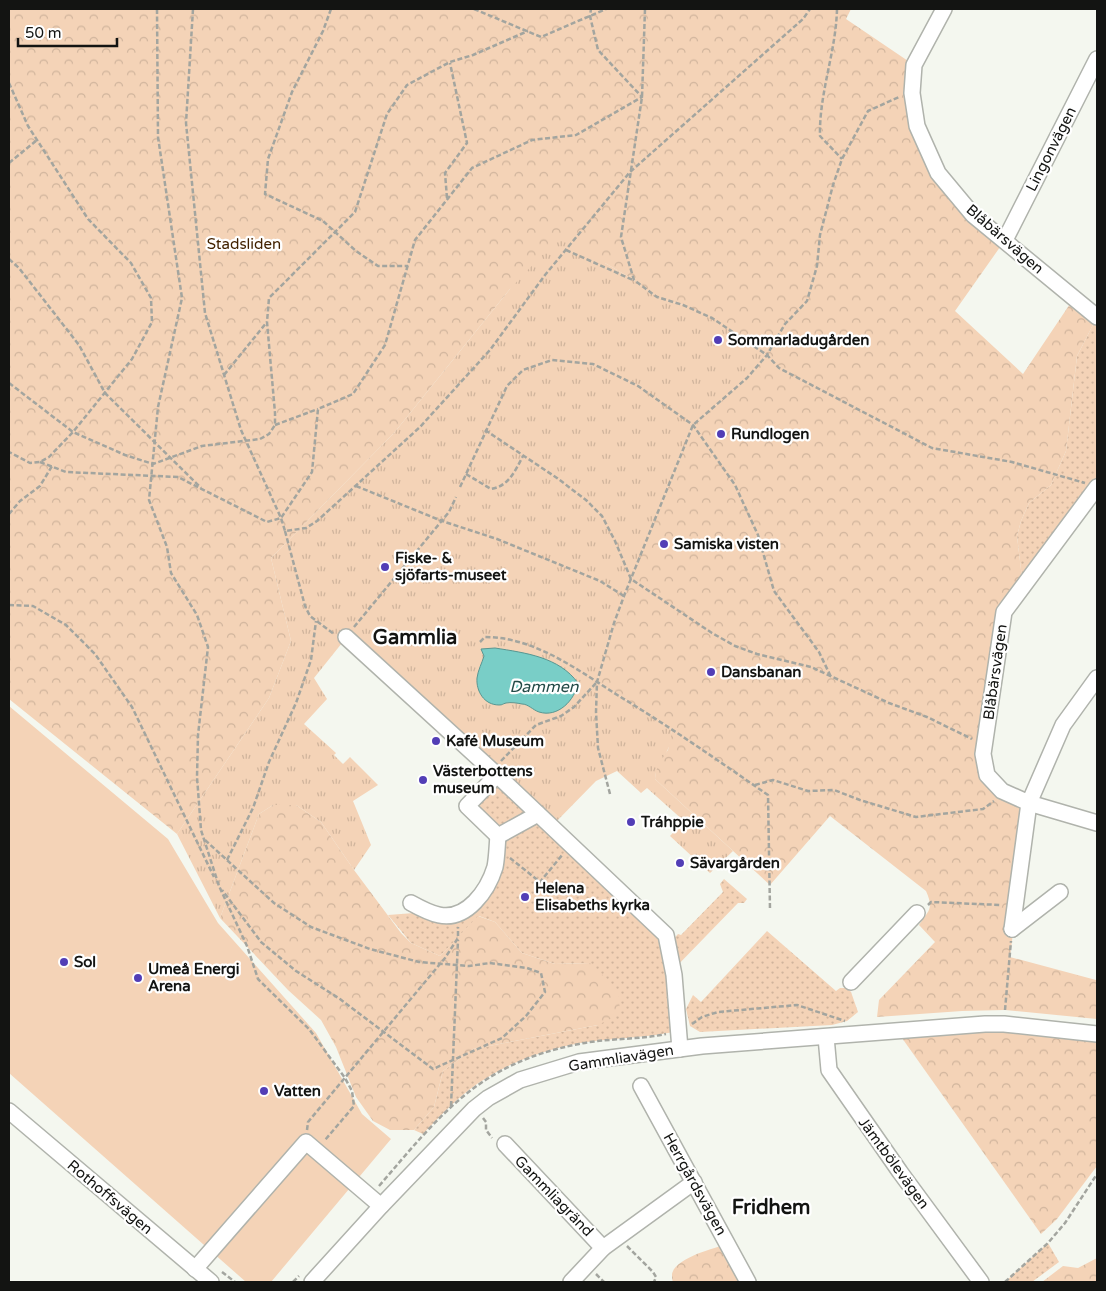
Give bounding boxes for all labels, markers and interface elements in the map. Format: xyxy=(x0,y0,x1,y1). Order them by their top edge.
scale bar xyxy=(18,15,116,47)
text: 50 m xyxy=(25,24,62,42)
street label: Lingonvägen xyxy=(1022,104,1080,194)
street label: Blåbärsvägen xyxy=(963,201,1047,277)
park label: Stadsliden xyxy=(207,235,281,253)
place label: Sommarladugården xyxy=(728,331,869,350)
marker: Sommarladugården xyxy=(712,334,724,346)
place label: Rundlogen xyxy=(731,425,809,444)
marker: Rundlogen xyxy=(715,428,727,440)
place label: Samiska visten xyxy=(674,535,779,553)
marker: Samiska visten xyxy=(658,538,670,550)
place label: Fiske- & sjöfarts-museet xyxy=(395,549,507,585)
marker: Fiske- & sjöfarts-museet xyxy=(379,561,391,573)
street label: Blåbärsvägen xyxy=(979,623,1011,721)
district label: Gammlia xyxy=(373,626,457,650)
place label: Dansbanan xyxy=(721,663,801,681)
marker: Dansbanan xyxy=(705,666,717,678)
water label: Dammen xyxy=(509,677,580,697)
place label: Kafé Museum xyxy=(446,732,544,750)
marker: Kafé Museum xyxy=(430,735,442,747)
place label: Västerbottens museum xyxy=(433,762,533,797)
marker: Västerbottens museum xyxy=(417,774,429,786)
place label: Tráhppie xyxy=(640,813,704,832)
marker: Tráhppie xyxy=(625,816,637,828)
place label: Sävargården xyxy=(690,854,780,873)
marker: Sävargården xyxy=(674,857,686,869)
place label: Helena Elisabeths kyrka xyxy=(535,879,650,915)
marker: Helena Elisabeths kyrka xyxy=(519,891,531,903)
place label: Sol xyxy=(74,953,96,971)
marker: Sol xyxy=(58,956,70,968)
place label: Umeå Energi Arena xyxy=(148,960,240,995)
marker: Umeå Energi Arena xyxy=(132,972,144,984)
street label: Gammliavägen xyxy=(567,1041,675,1075)
place label: Vatten xyxy=(274,1082,321,1100)
marker: Vatten xyxy=(258,1085,270,1097)
street label: Jämtbölevägen xyxy=(855,1114,933,1212)
street label: Herrgårdsvägen xyxy=(659,1130,731,1238)
street label: Gammliagränd xyxy=(511,1152,597,1240)
street label: Rothoffsvägen xyxy=(64,1156,156,1238)
district label: Fridhem xyxy=(732,1196,810,1220)

